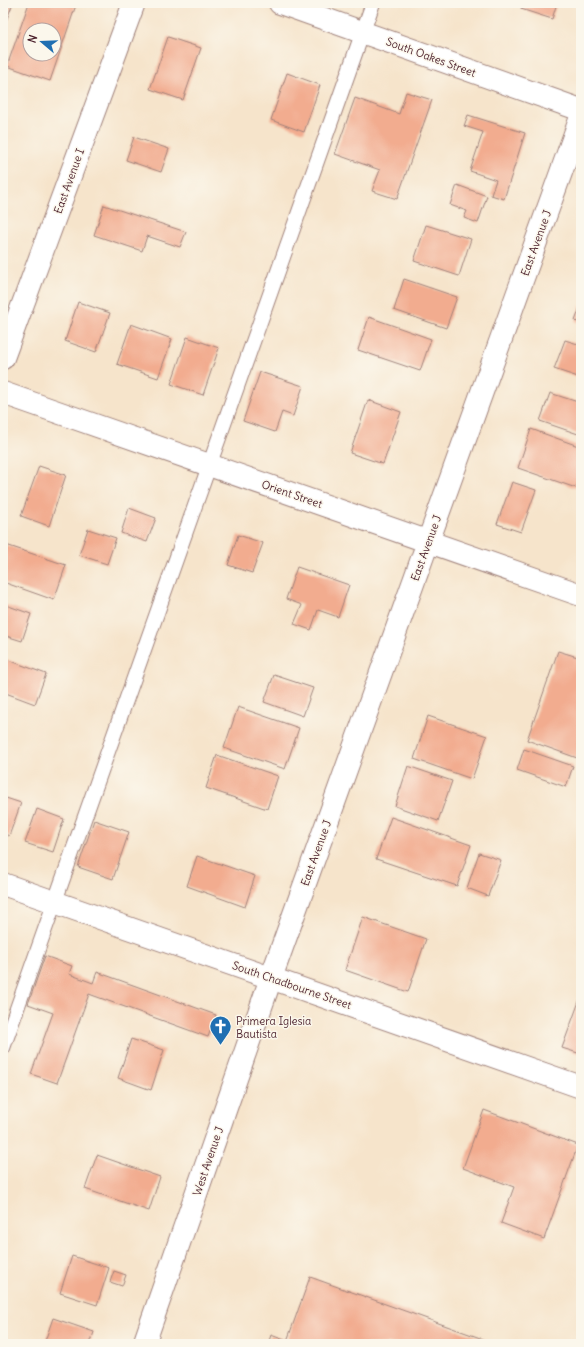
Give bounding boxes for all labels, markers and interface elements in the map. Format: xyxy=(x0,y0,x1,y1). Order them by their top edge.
north arrow xyxy=(22,22,62,62)
text: N xyxy=(25,33,40,45)
street label: South Oakes Street xyxy=(384,34,478,80)
street label: East Avenue I xyxy=(51,146,87,215)
street label: East Avenue J xyxy=(518,208,554,278)
street label: Orient Street xyxy=(260,477,324,511)
street label: East Avenue J xyxy=(408,513,444,583)
street label: East Avenue J xyxy=(298,818,334,888)
street label: South Chadbourne Street xyxy=(231,958,354,1012)
church icon: Primera Iglesia Bautista xyxy=(208,1014,234,1047)
place label: Primera Iglesia Bautista xyxy=(236,1014,311,1041)
street label: West Avenue J xyxy=(190,1124,226,1197)

